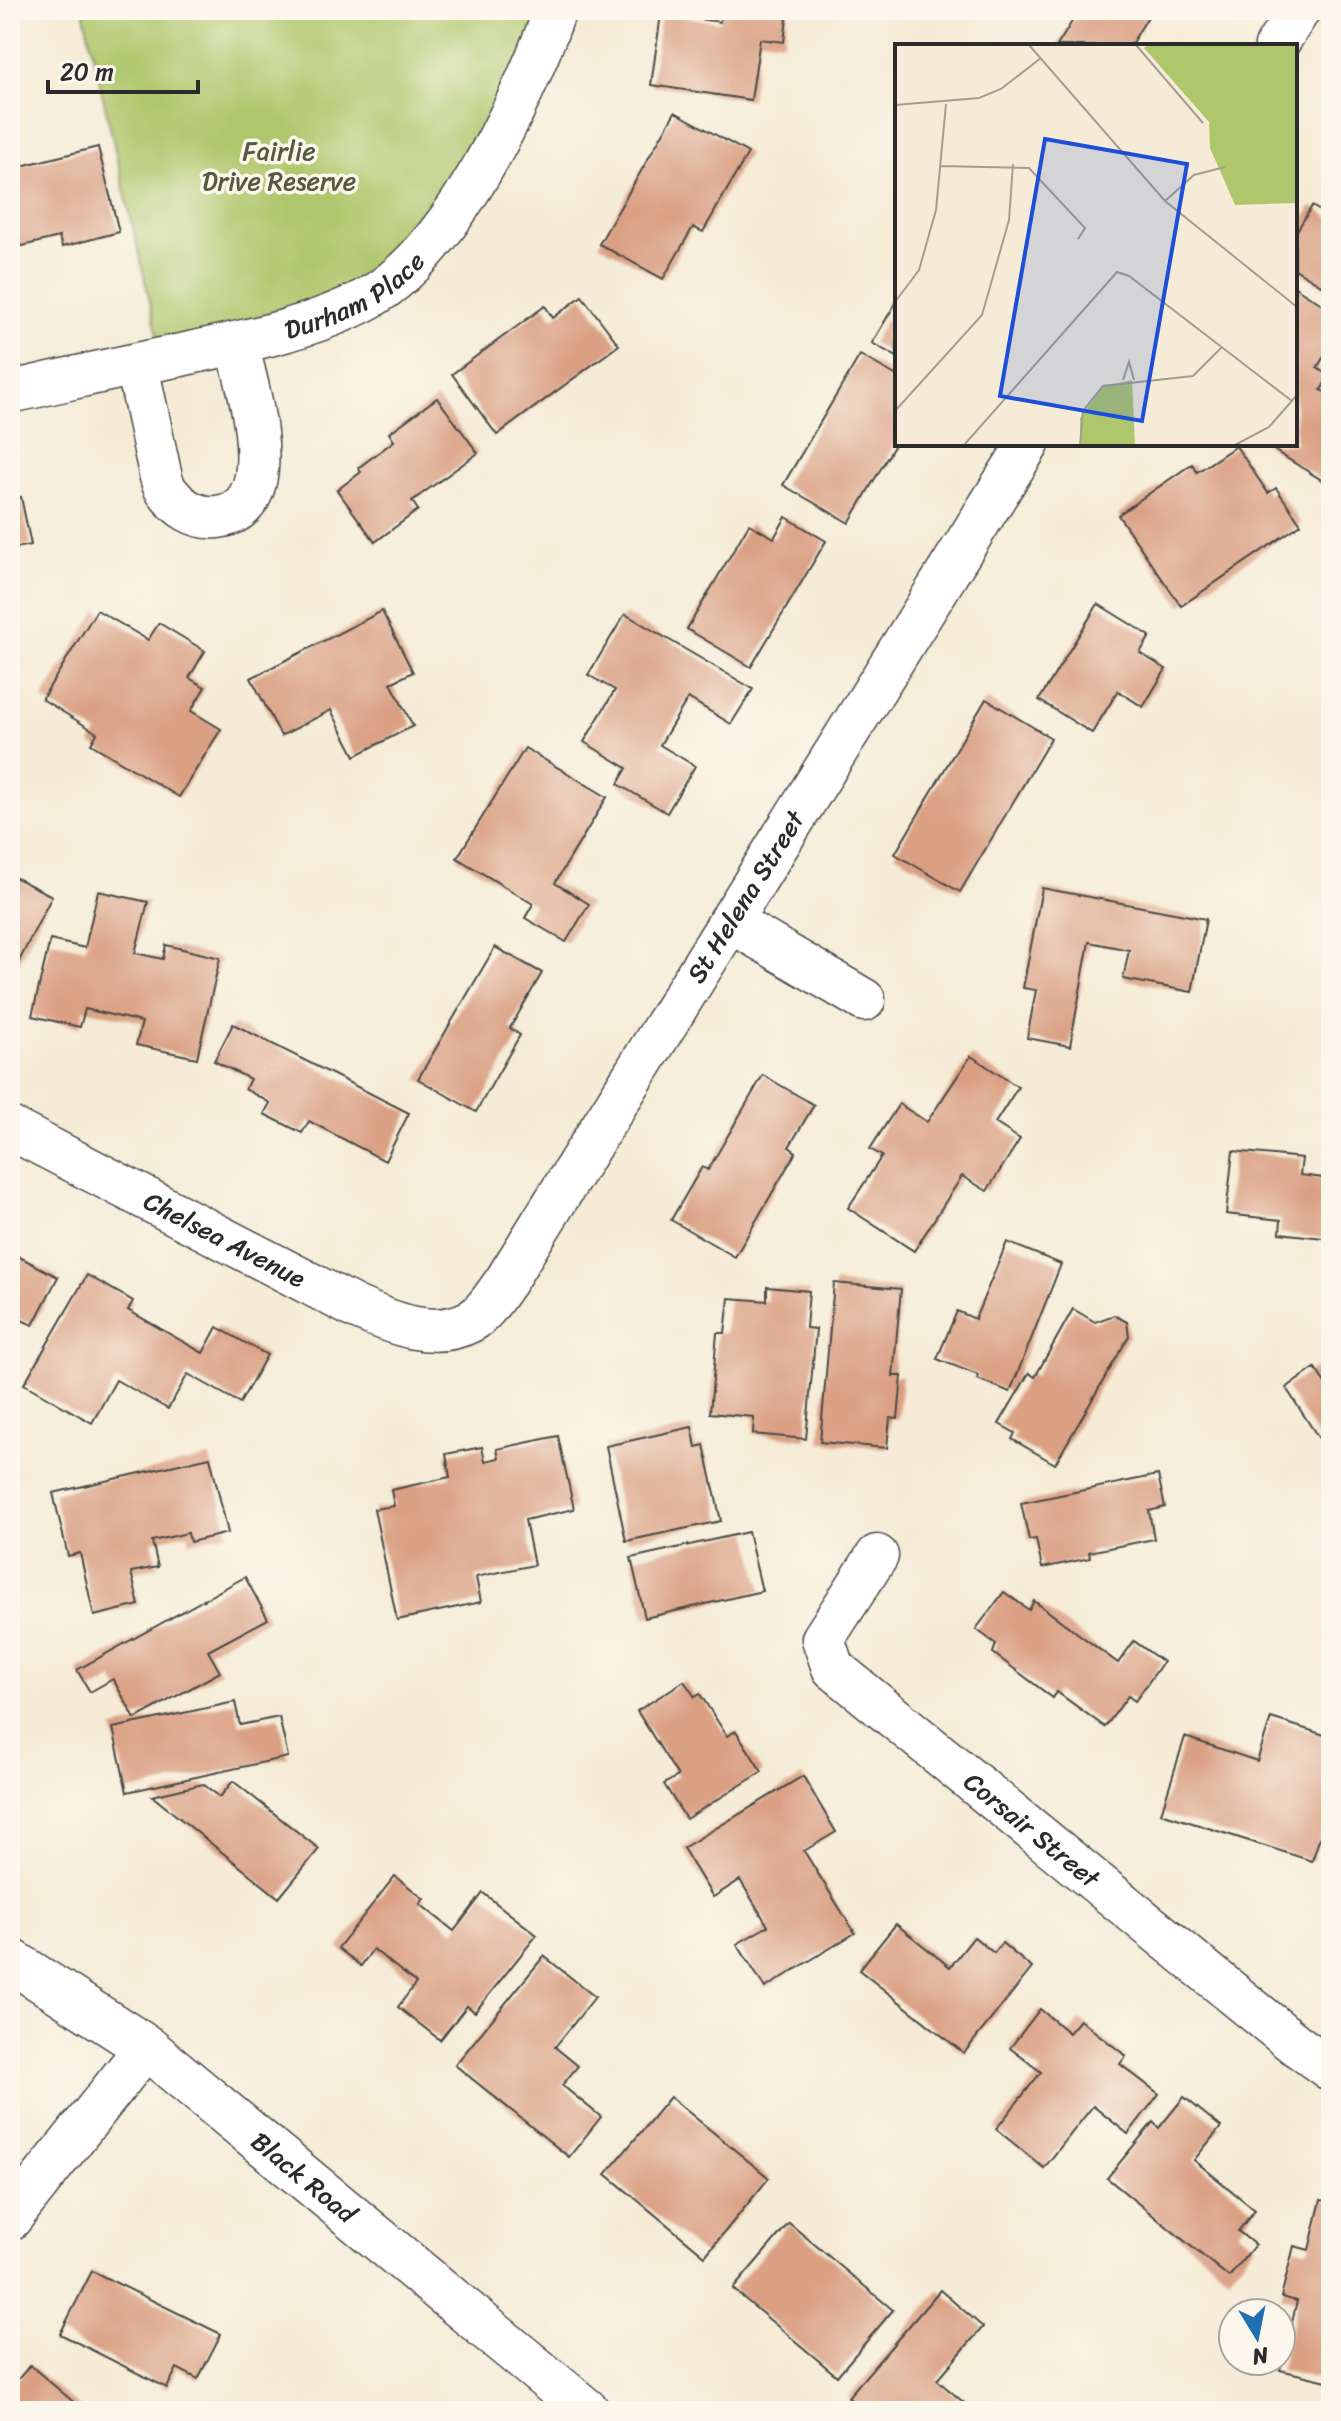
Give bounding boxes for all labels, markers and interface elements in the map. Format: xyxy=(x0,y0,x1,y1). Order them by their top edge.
scale bar xyxy=(48,44,198,94)
inset map xyxy=(895,44,1297,446)
text: 20 m xyxy=(60,51,114,93)
park label: Fairlie Drive Reserve xyxy=(202,128,356,204)
street label: Durham Place xyxy=(279,240,436,353)
street label: St Helena Street xyxy=(674,800,818,992)
street label: Chelsea Avenue xyxy=(135,1178,315,1301)
street label: Corsair Street xyxy=(953,1760,1112,1901)
street label: Black Road xyxy=(240,2119,369,2237)
north arrow xyxy=(1217,2297,1297,2377)
text: N xyxy=(1249,2336,1272,2377)

